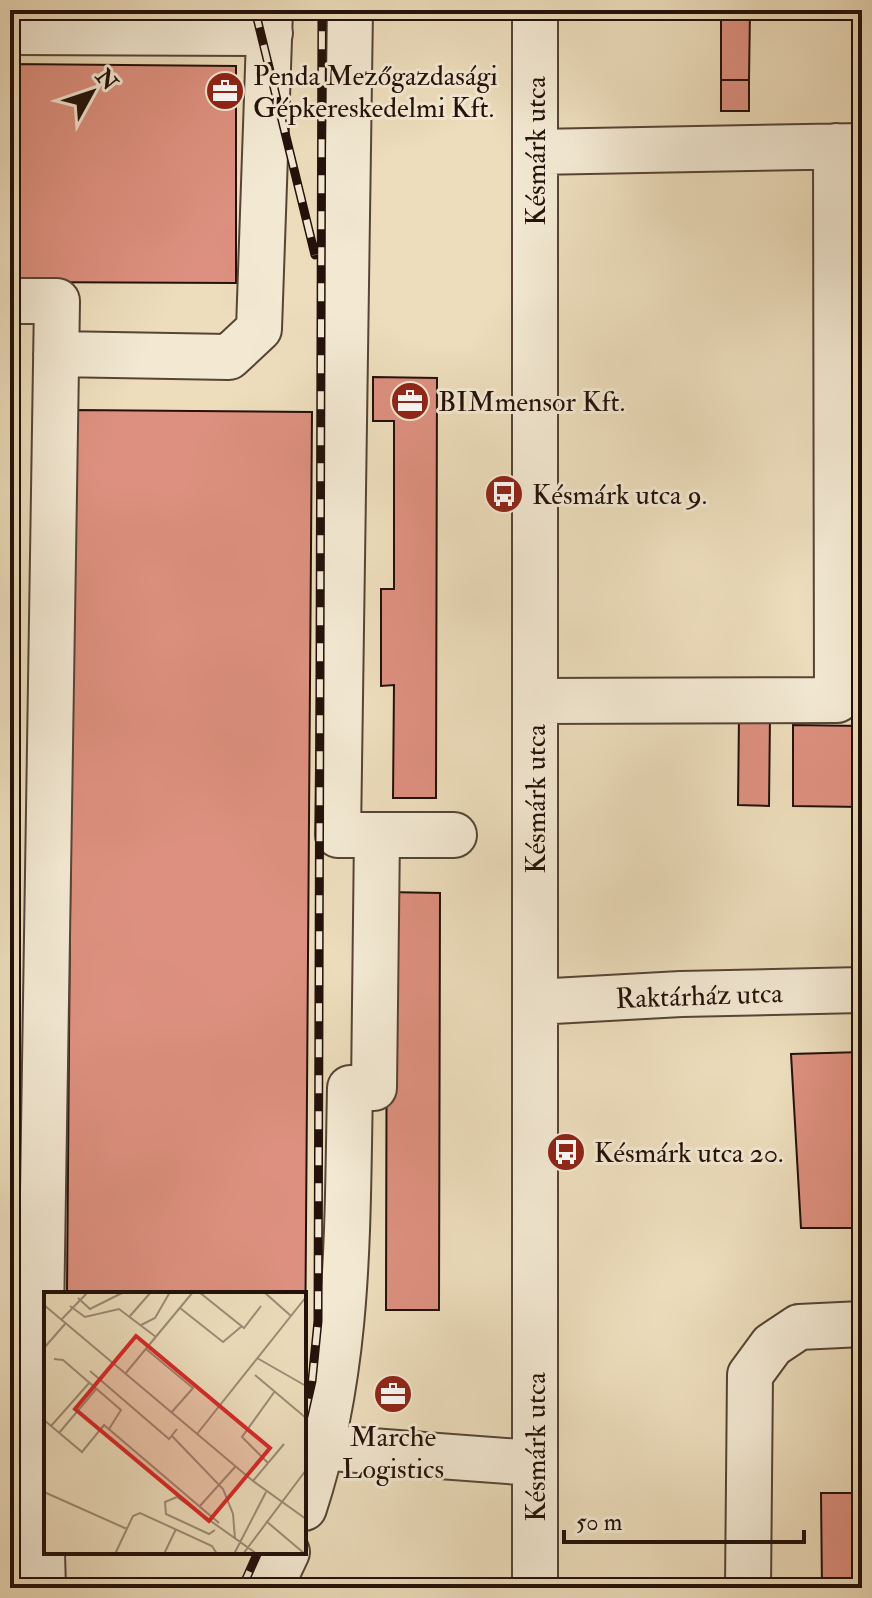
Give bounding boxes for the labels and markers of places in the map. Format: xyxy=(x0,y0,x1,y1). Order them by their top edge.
place label: Penda Mezőgazdasági Gépkereskedelmi Kft. xyxy=(253,59,498,126)
office icon: Penda Mezőgazdasági Gépkereskedelmi Kft. xyxy=(204,70,246,112)
office icon: BIMmensor Kft. xyxy=(389,380,431,422)
place label: BIMmensor Kft. xyxy=(438,385,625,420)
bus stop icon: Késmárk utca 9. xyxy=(483,473,525,515)
place label: Késmárk utca 9. xyxy=(532,478,707,513)
bus stop icon: Késmárk utca 20. xyxy=(545,1131,587,1173)
place label: Késmárk utca 20. xyxy=(594,1136,783,1171)
office icon: Marche Logistics xyxy=(372,1373,414,1415)
place label: Marche Logistics xyxy=(342,1420,444,1487)

